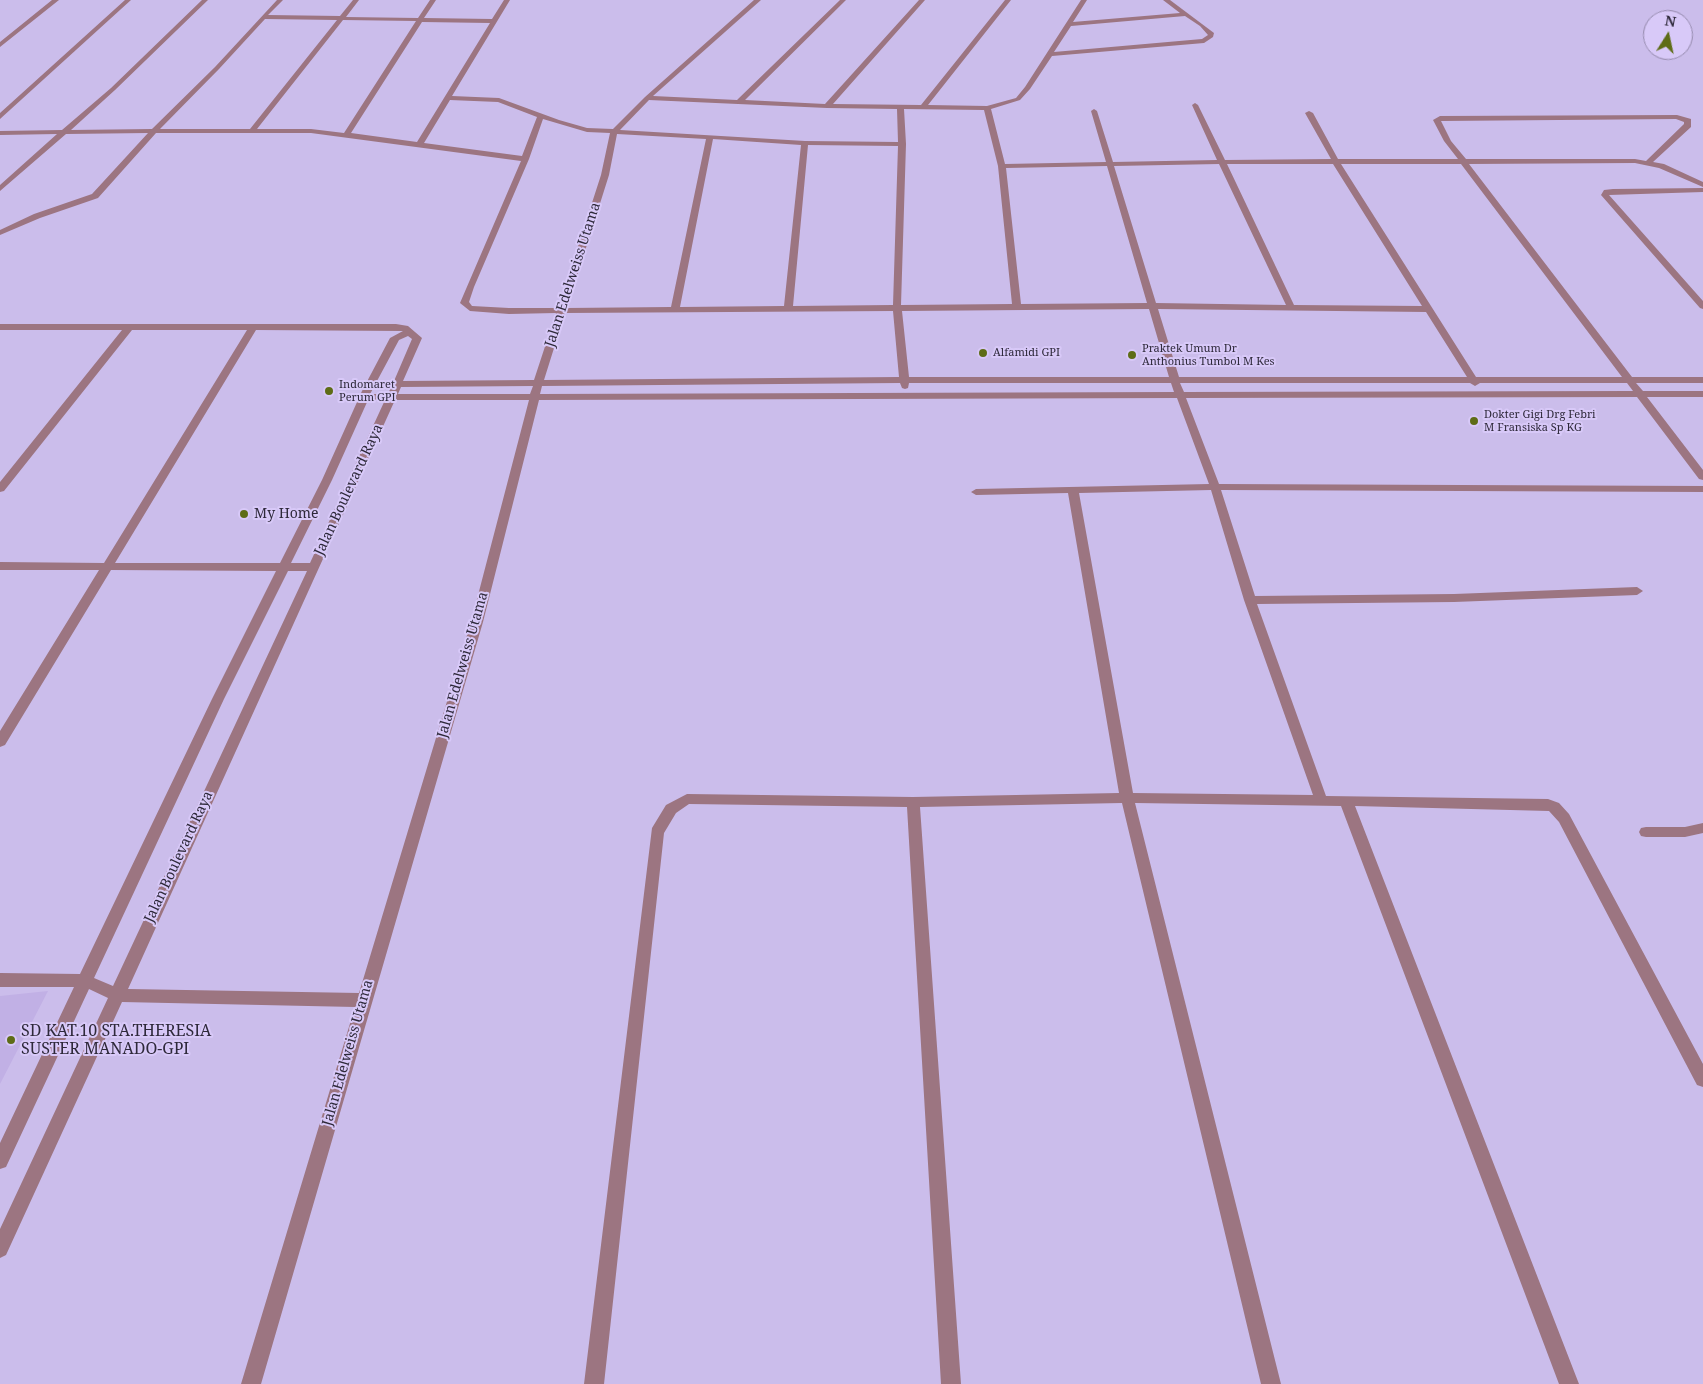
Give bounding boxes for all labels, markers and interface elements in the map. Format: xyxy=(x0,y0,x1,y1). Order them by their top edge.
north arrow xyxy=(1643,10,1693,60)
text: N xyxy=(1663,10,1678,31)
street label: Jalan Edelweiss Utama xyxy=(542,201,604,349)
place label: Praktek Umum Dr Anthonius Tumbol M Kes xyxy=(1142,342,1274,368)
place label: Alfamidi GPI xyxy=(993,346,1060,360)
marker: Alfamidi GPI xyxy=(977,347,989,359)
marker: Praktek Umum Dr Anthonius Tumbol M Kes xyxy=(1126,349,1138,361)
place label: Indomaret Perum GPI xyxy=(339,378,395,404)
marker: Indomaret Perum GPI xyxy=(323,385,335,397)
place label: Dokter Gigi Drg Febri M Fransiska Sp KG xyxy=(1484,408,1596,434)
marker: Dokter Gigi Drg Febri M Fransiska Sp KG xyxy=(1468,415,1480,427)
street label: Jalan Boulevard Raya xyxy=(311,422,387,558)
place label: My Home xyxy=(254,506,319,522)
marker: My Home xyxy=(238,508,250,520)
street label: Jalan Edelweiss Utama xyxy=(434,590,492,740)
street label: Jalan Boulevard Raya xyxy=(141,789,217,925)
street label: Jalan Edelweiss Utama xyxy=(319,978,377,1128)
place label: SD KAT.10 STA.THERESIA SUSTER MANADO-GPI xyxy=(21,1021,211,1059)
marker: SD KAT.10 STA.THERESIA SUSTER MANADO-GPI xyxy=(5,1034,17,1046)

